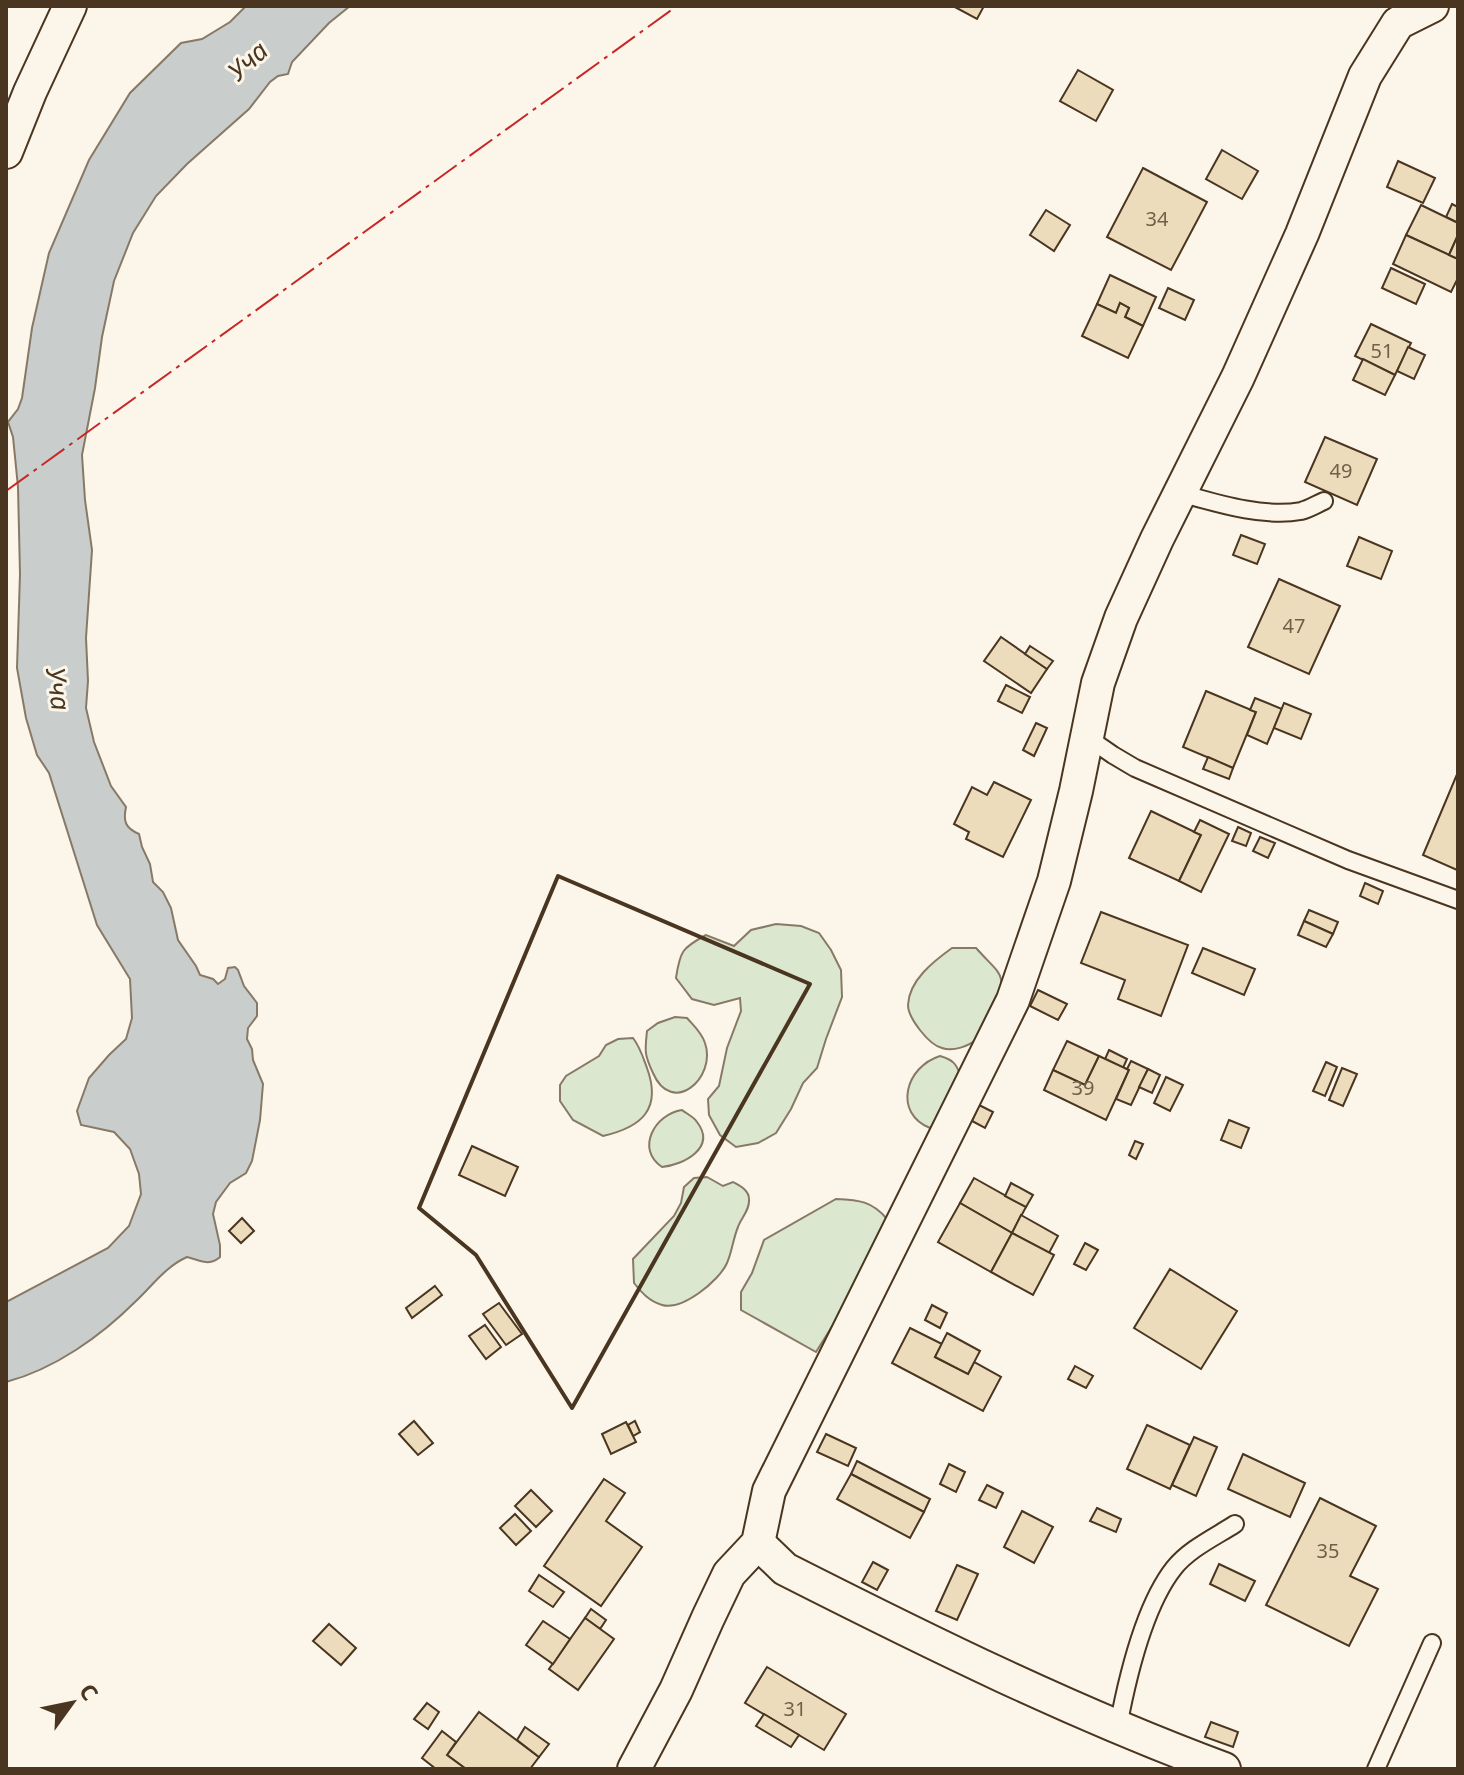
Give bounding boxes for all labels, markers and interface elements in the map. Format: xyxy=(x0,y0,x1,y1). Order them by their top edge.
water label: Уча xyxy=(219,32,276,88)
house number: 34 xyxy=(1146,205,1169,232)
house number: 51 xyxy=(1371,337,1393,364)
house number: 49 xyxy=(1330,457,1352,484)
house number: 47 xyxy=(1283,612,1305,639)
water label: Уча xyxy=(38,665,80,713)
house number: 39 xyxy=(1072,1074,1094,1101)
house number: 35 xyxy=(1317,1537,1339,1564)
north arrow xyxy=(32,1663,112,1743)
text: С xyxy=(73,1677,106,1706)
house number: 31 xyxy=(784,1695,806,1722)

